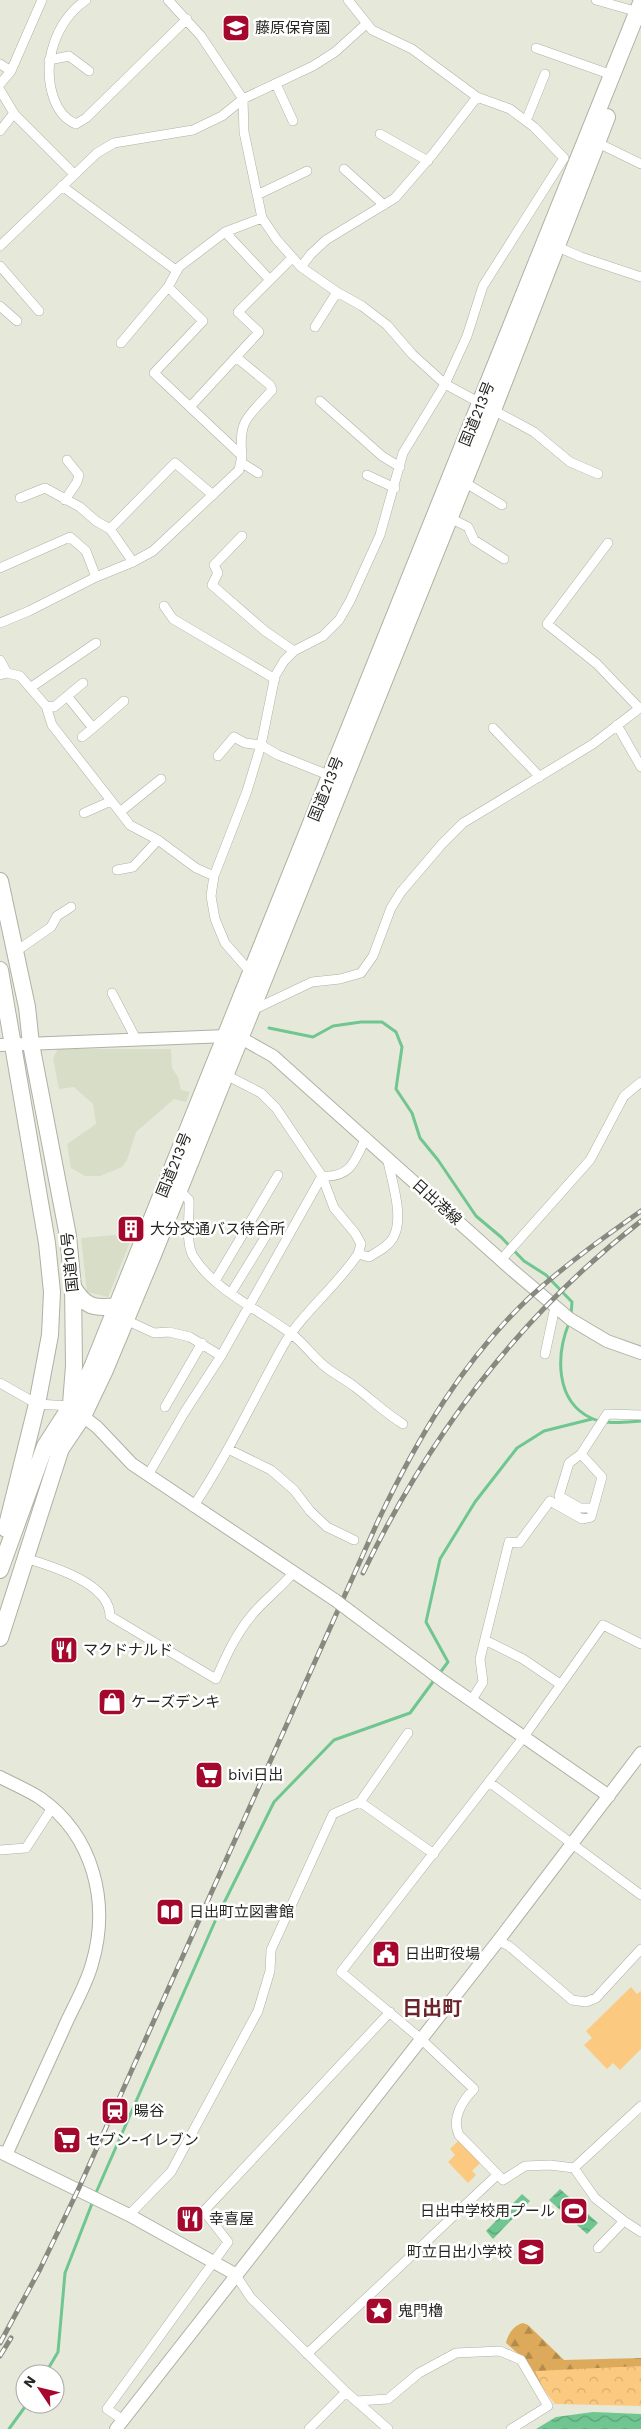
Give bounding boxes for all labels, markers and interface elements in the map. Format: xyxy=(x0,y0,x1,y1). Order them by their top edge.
school or university icon: 藤原保育園 xyxy=(221,13,251,43)
place label: 藤原保育園 xyxy=(255,19,330,37)
street label: 国道213号 xyxy=(456,379,498,449)
street label: 国道213号 xyxy=(305,754,347,824)
street label: 国道213号 xyxy=(153,1130,195,1200)
street label: 日出港線 xyxy=(409,1175,465,1229)
building icon: 大分交通バス待合所 xyxy=(116,1214,146,1244)
place label: 大分交通バス待合所 xyxy=(150,1220,285,1238)
street label: 国道10号 xyxy=(58,1231,82,1293)
restaurant icon: マクドナルド xyxy=(49,1635,79,1665)
place label: マクドナルド xyxy=(83,1641,173,1659)
shop icon: ケーズデンキ xyxy=(97,1687,127,1717)
place label: ケーズデンキ xyxy=(131,1693,220,1711)
supermarket icon: bivi日出 xyxy=(194,1760,224,1790)
place label: bivi日出 xyxy=(228,1766,283,1784)
library icon: 日出町立図書館 xyxy=(155,1897,185,1927)
place label: 日出町立図書館 xyxy=(189,1903,294,1921)
public building icon: 日出町役場 xyxy=(371,1939,401,1969)
place label: 日出町役場 xyxy=(405,1945,480,1963)
district label: 日出町 xyxy=(402,1996,462,2020)
station icon: 暘谷 xyxy=(100,2096,130,2126)
place label: 暘谷 xyxy=(134,2102,164,2120)
supermarket icon: セブン-イレブン xyxy=(52,2125,82,2155)
place label: セブン-イレブン xyxy=(86,2131,199,2149)
sports icon: 日出中学校用プール xyxy=(559,2196,589,2226)
place label: 日出中学校用プール xyxy=(420,2202,555,2220)
restaurant icon: 幸喜屋 xyxy=(175,2204,205,2234)
place label: 幸喜屋 xyxy=(209,2210,254,2228)
school or university icon: 町立日出小学校 xyxy=(516,2237,546,2267)
place label: 町立日出小学校 xyxy=(407,2243,512,2261)
place icon: 鬼門櫓 xyxy=(364,2296,394,2326)
place label: 鬼門櫓 xyxy=(398,2302,443,2320)
north arrow xyxy=(15,2364,65,2414)
text: N xyxy=(20,2373,39,2390)

